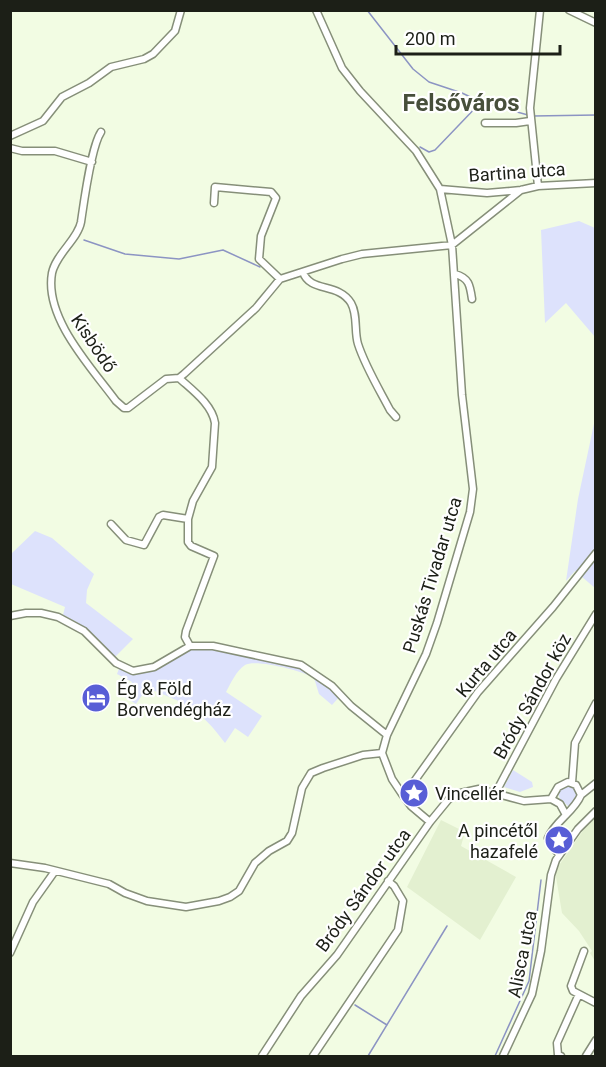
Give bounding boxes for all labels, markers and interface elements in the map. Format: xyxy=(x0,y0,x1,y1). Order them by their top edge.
scale bar xyxy=(396,18,560,56)
text: 200 m xyxy=(405,28,456,49)
district label: Felsőváros xyxy=(402,89,520,117)
street label: Bartina utca xyxy=(468,158,566,186)
street label: Kisbödő xyxy=(67,310,121,376)
street label: Puskás Tivadar utca xyxy=(398,495,466,655)
street label: Kurta utca xyxy=(451,625,521,701)
street label: Bródy Sándor köz xyxy=(489,630,575,762)
place label: Ég & Föld Borvendégház xyxy=(117,678,231,720)
hotel icon: Ég & Föld Borvendégház xyxy=(80,682,112,714)
place icon: Vincellér xyxy=(398,777,430,809)
place label: Vincellér xyxy=(435,783,504,804)
place label: A pincétől hazafelé xyxy=(458,820,538,862)
street label: Bródy Sándor utca xyxy=(311,824,415,956)
place icon: A pincétől hazafelé xyxy=(543,824,575,856)
street label: Alisca utca xyxy=(503,909,541,999)

